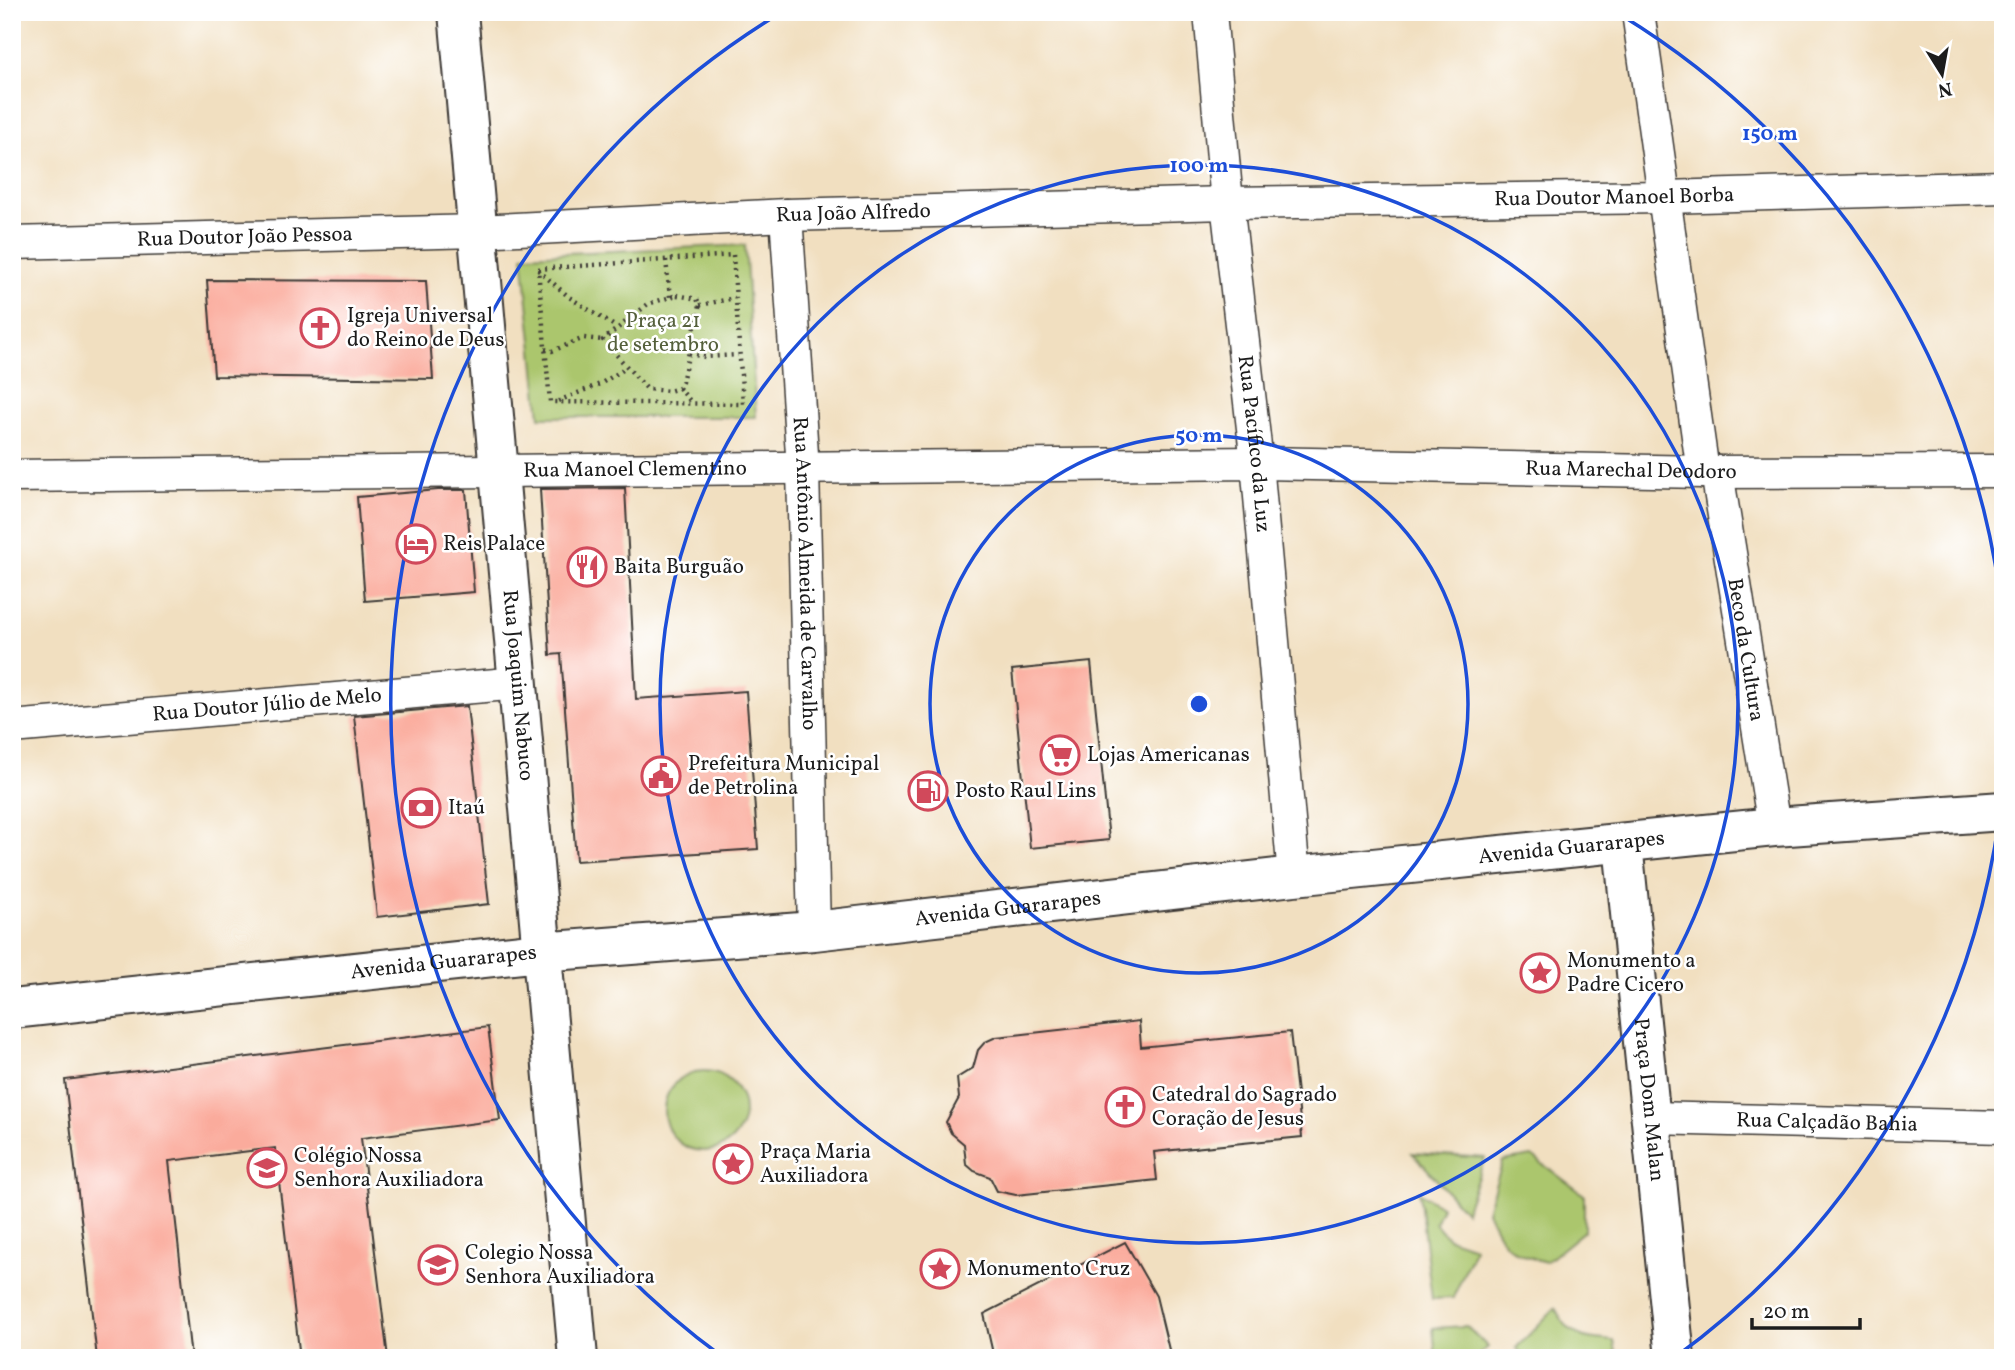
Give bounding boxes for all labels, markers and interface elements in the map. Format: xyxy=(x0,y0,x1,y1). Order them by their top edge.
north arrow xyxy=(1906,38,1976,108)
text: N xyxy=(1935,75,1954,103)
text: 150 m xyxy=(1742,120,1798,149)
text: 100 m xyxy=(1169,152,1229,181)
street label: Rua Doutor Manoel Borba xyxy=(1494,180,1735,214)
street label: Rua João Alfredo xyxy=(775,197,931,230)
street label: Rua Doutor João Pessoa xyxy=(137,220,353,254)
place label: Igreja Universal do Reino de Deus xyxy=(347,302,504,355)
church icon: Igreja Universal do Reino de Deus xyxy=(299,307,341,349)
park label: Praça 21 de setembro xyxy=(607,307,719,360)
street label: Rua Pacífico da Luz xyxy=(1230,354,1278,534)
street label: Rua Antônio Almeida de Carvalho xyxy=(785,416,824,731)
text: 50 m xyxy=(1175,422,1223,451)
street label: Rua Manoel Clementino xyxy=(523,454,747,485)
street label: Rua Marechal Deodoro xyxy=(1525,454,1737,487)
hotel icon: Reis Palace xyxy=(395,523,437,565)
place label: Reis Palace xyxy=(443,530,545,559)
restaurant icon: Baita Burguão xyxy=(566,546,608,588)
place label: Baita Burguão xyxy=(614,553,744,582)
street label: Beco da Cultura xyxy=(1720,576,1771,723)
street label: Rua Joaquim Nabuco xyxy=(495,588,541,782)
street label: Rua Doutor Júlio de Melo xyxy=(151,681,383,729)
centre of rings xyxy=(1187,692,1211,716)
supermarket icon: Lojas Americanas xyxy=(1039,734,1081,776)
place label: Lojas Americanas xyxy=(1087,741,1250,770)
place label: Prefeitura Municipal de Petrolina xyxy=(688,750,879,803)
public building icon: Prefeitura Municipal de Petrolina xyxy=(640,755,682,797)
fuel station icon: Posto Raul Lins xyxy=(907,770,949,812)
place label: Posto Raul Lins xyxy=(955,777,1096,806)
bank icon: Itaú xyxy=(400,787,442,829)
place label: Itaú xyxy=(448,794,485,823)
street label: Avenida Guararapes xyxy=(1477,824,1666,872)
street label: Avenida Guararapes xyxy=(913,884,1102,934)
street label: Avenida Guararapes xyxy=(349,938,538,987)
place label: Monumento a Padre Cicero xyxy=(1567,947,1696,1000)
place icon: Monumento a Padre Cicero xyxy=(1519,952,1561,994)
street label: Praça Dom Malan xyxy=(1626,1017,1672,1183)
place label: Catedral do Sagrado Coração de Jesus xyxy=(1152,1081,1337,1134)
church icon: Catedral do Sagrado Coração de Jesus xyxy=(1104,1086,1146,1128)
street label: Rua Calçadão Bahia xyxy=(1736,1106,1918,1139)
place label: Praça Maria Auxiliadora xyxy=(760,1138,871,1191)
place label: Colégio Nossa Senhora Auxiliadora xyxy=(294,1142,484,1195)
place icon: Praça Maria Auxiliadora xyxy=(712,1143,754,1185)
school or university icon: Colégio Nossa Senhora Auxiliadora xyxy=(246,1147,288,1189)
place label: Colegio Nossa Senhora Auxiliadora xyxy=(465,1239,655,1292)
school or university icon: Colegio Nossa Senhora Auxiliadora xyxy=(417,1244,459,1286)
place icon: Monumento Cruz xyxy=(919,1248,961,1290)
place label: Monumento Cruz xyxy=(967,1255,1130,1284)
scale bar xyxy=(1752,1286,1861,1330)
text: 20 m xyxy=(1763,1298,1809,1327)

